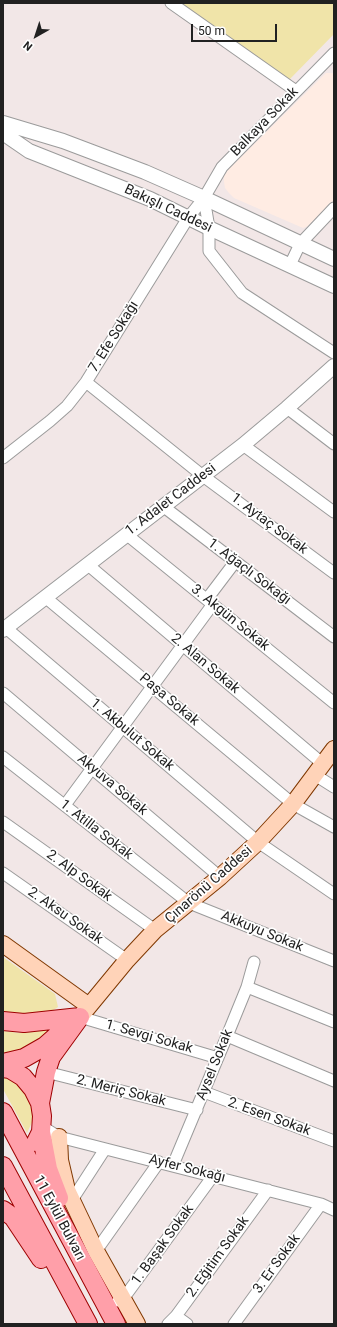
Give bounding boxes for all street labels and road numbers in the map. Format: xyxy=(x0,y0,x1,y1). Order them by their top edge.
street label: Balkaya Sokak xyxy=(228,84,302,160)
street label: Bakışlı Caddesi xyxy=(121,181,215,237)
street label: 7. Efe Sokağı xyxy=(85,298,143,376)
street label: 1. Adalet Caddesi xyxy=(122,460,220,540)
street label: 1. Aytaç Sokak xyxy=(227,490,311,558)
street label: 1. Ağaçlı Sokağı xyxy=(204,535,294,609)
street label: 3. Akgün Sokak xyxy=(187,581,273,655)
street label: 2. Alan Sokak xyxy=(167,630,243,698)
street label: Paşa Sokak xyxy=(136,670,202,730)
street label: 1. Akbulut Sokak xyxy=(87,695,177,775)
street label: Akyuva Sokak xyxy=(73,751,151,819)
street label: 1. Atilla Sokak xyxy=(56,796,136,864)
street label: Çınarönü Caddesi xyxy=(162,843,256,927)
street label: 2. Alp Sokak xyxy=(43,847,115,905)
street label: 2. Aksu Sokak xyxy=(24,884,106,948)
street label: Akkuyu Sokak xyxy=(219,908,305,956)
street label: 1. Sevgi Sokak xyxy=(103,1016,195,1058)
street label: Aysel Sokak xyxy=(193,1027,237,1103)
street label: 2. Meriç Sokak xyxy=(74,1072,168,1110)
street label: 2. Esen Sokak xyxy=(225,1094,313,1140)
street label: Ayfer Sokağı xyxy=(147,1151,227,1187)
street label: 11 Eylül Bulvarı xyxy=(30,1173,88,1263)
street label: 1. Başak Sokak xyxy=(128,1202,198,1288)
street label: 2. Eğitim Sokak xyxy=(183,1213,253,1301)
street label: 3. Er Sokak xyxy=(250,1231,304,1297)

